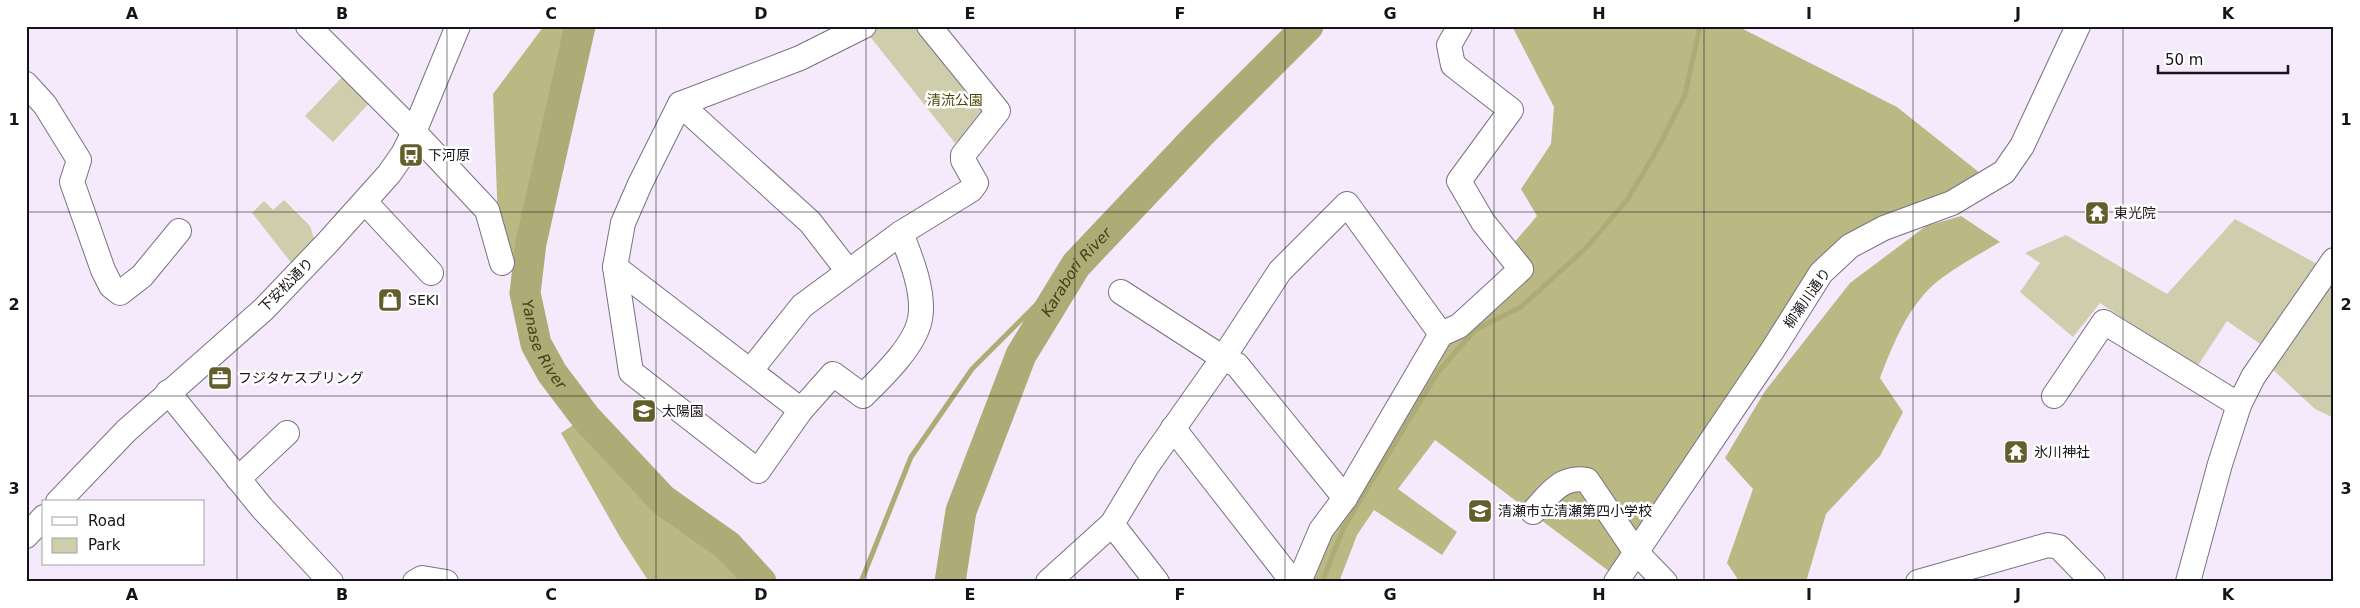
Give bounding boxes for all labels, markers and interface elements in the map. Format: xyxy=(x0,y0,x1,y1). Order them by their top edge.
text: A xyxy=(126,4,139,23)
text: B xyxy=(336,4,348,23)
text: C xyxy=(545,4,557,23)
text: D xyxy=(754,4,768,23)
text: E xyxy=(965,4,975,23)
text: F xyxy=(1175,4,1185,23)
text: G xyxy=(1383,4,1397,23)
text: H xyxy=(1592,4,1606,23)
text: I xyxy=(1806,4,1812,23)
text: J xyxy=(2014,4,2021,23)
text: K xyxy=(2222,4,2235,23)
scale bar xyxy=(2158,42,2288,74)
text: 50 m xyxy=(2165,51,2203,69)
park label: 清流公園 xyxy=(927,92,983,108)
text: 1 xyxy=(8,110,20,129)
text: 1 xyxy=(2340,110,2352,129)
bus stop icon: 下河原 xyxy=(398,142,424,168)
place label: 下河原 xyxy=(428,147,470,163)
temple icon: 東光院 xyxy=(2084,200,2110,226)
place label: 東光院 xyxy=(2114,205,2156,221)
water label: Karabori River xyxy=(1038,223,1116,320)
street label: 下安松通り xyxy=(256,255,316,315)
street label: 柳瀬川通り xyxy=(1780,265,1834,331)
shop icon: SEKI xyxy=(377,287,403,313)
place label: SEKI xyxy=(408,292,439,308)
text: 2 xyxy=(8,295,20,314)
text: 2 xyxy=(2340,295,2352,314)
water label: Yanase River xyxy=(518,298,571,394)
office icon: フジタケスプリング xyxy=(207,365,233,391)
place label: フジタケスプリング xyxy=(238,370,364,386)
school or university icon: 太陽園 xyxy=(631,398,657,424)
place label: 太陽園 xyxy=(662,403,704,419)
temple icon: 氷川神社 xyxy=(2003,439,2029,465)
place label: 氷川神社 xyxy=(2034,444,2090,460)
text: 3 xyxy=(8,479,20,498)
text: 3 xyxy=(2340,479,2352,498)
school or university icon: 清瀬市立清瀬第四小学校 xyxy=(1467,498,1493,524)
legend xyxy=(42,500,205,566)
place label: 清瀬市立清瀬第四小学校 xyxy=(1498,503,1652,519)
text: Road xyxy=(88,512,126,530)
text: Park xyxy=(88,536,121,554)
text: A xyxy=(126,585,139,604)
text: B xyxy=(336,585,348,604)
text: C xyxy=(545,585,557,604)
text: D xyxy=(754,585,768,604)
text: E xyxy=(965,585,975,604)
text: F xyxy=(1175,585,1185,604)
text: G xyxy=(1383,585,1397,604)
text: H xyxy=(1592,585,1606,604)
text: I xyxy=(1806,585,1812,604)
text: J xyxy=(2014,585,2021,604)
text: K xyxy=(2222,585,2235,604)

